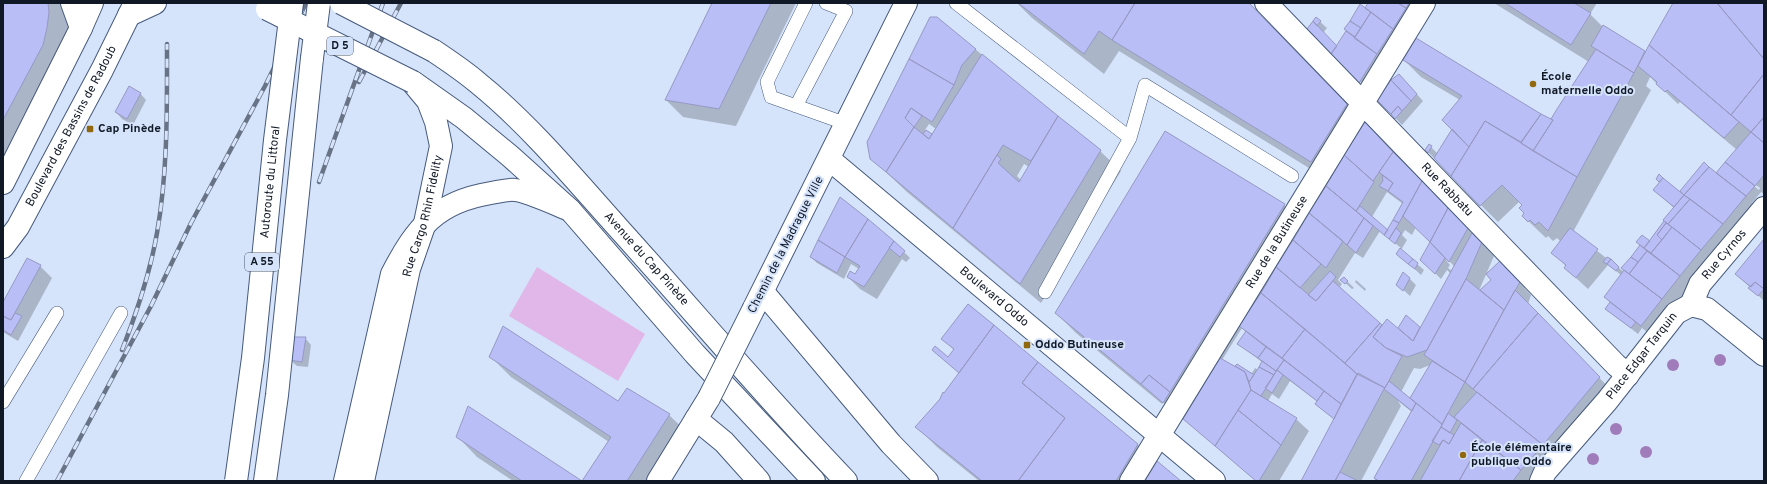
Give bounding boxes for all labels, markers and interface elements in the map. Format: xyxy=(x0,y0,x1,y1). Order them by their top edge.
road number: D 5 xyxy=(327,37,353,55)
street label: Boulevard des Bassins de Radoub xyxy=(22,43,121,210)
place label: École maternelle Oddo xyxy=(1541,69,1634,99)
marker: École maternelle Oddo xyxy=(1528,79,1538,89)
place label: Cap Pinède xyxy=(98,121,161,137)
marker: Cap Pinède xyxy=(85,124,95,134)
street label: Autoroute du Littoral xyxy=(257,125,285,239)
street label: Rue Cargo Rhin Fidelity xyxy=(399,153,447,278)
street label: Rue Rabbatu xyxy=(1417,160,1476,220)
street label: Chemin de la Madrague Ville xyxy=(744,174,828,316)
street label: Rue de la Butineuse xyxy=(1243,193,1312,292)
street label: Avenue du Cap Pinède xyxy=(600,209,692,309)
street label: Rue Cyrnos xyxy=(1699,226,1751,284)
road number: A 55 xyxy=(245,253,279,271)
street label: Boulevard Oddo xyxy=(956,263,1032,331)
street label: Place Edgar Tarquin xyxy=(1603,309,1681,403)
place label: Oddo Butineuse xyxy=(1035,337,1124,353)
marker: Oddo Butineuse xyxy=(1022,340,1032,350)
place label: École élémentaire publique Oddo xyxy=(1471,440,1572,470)
marker: École élémentaire publique Oddo xyxy=(1458,450,1468,460)

